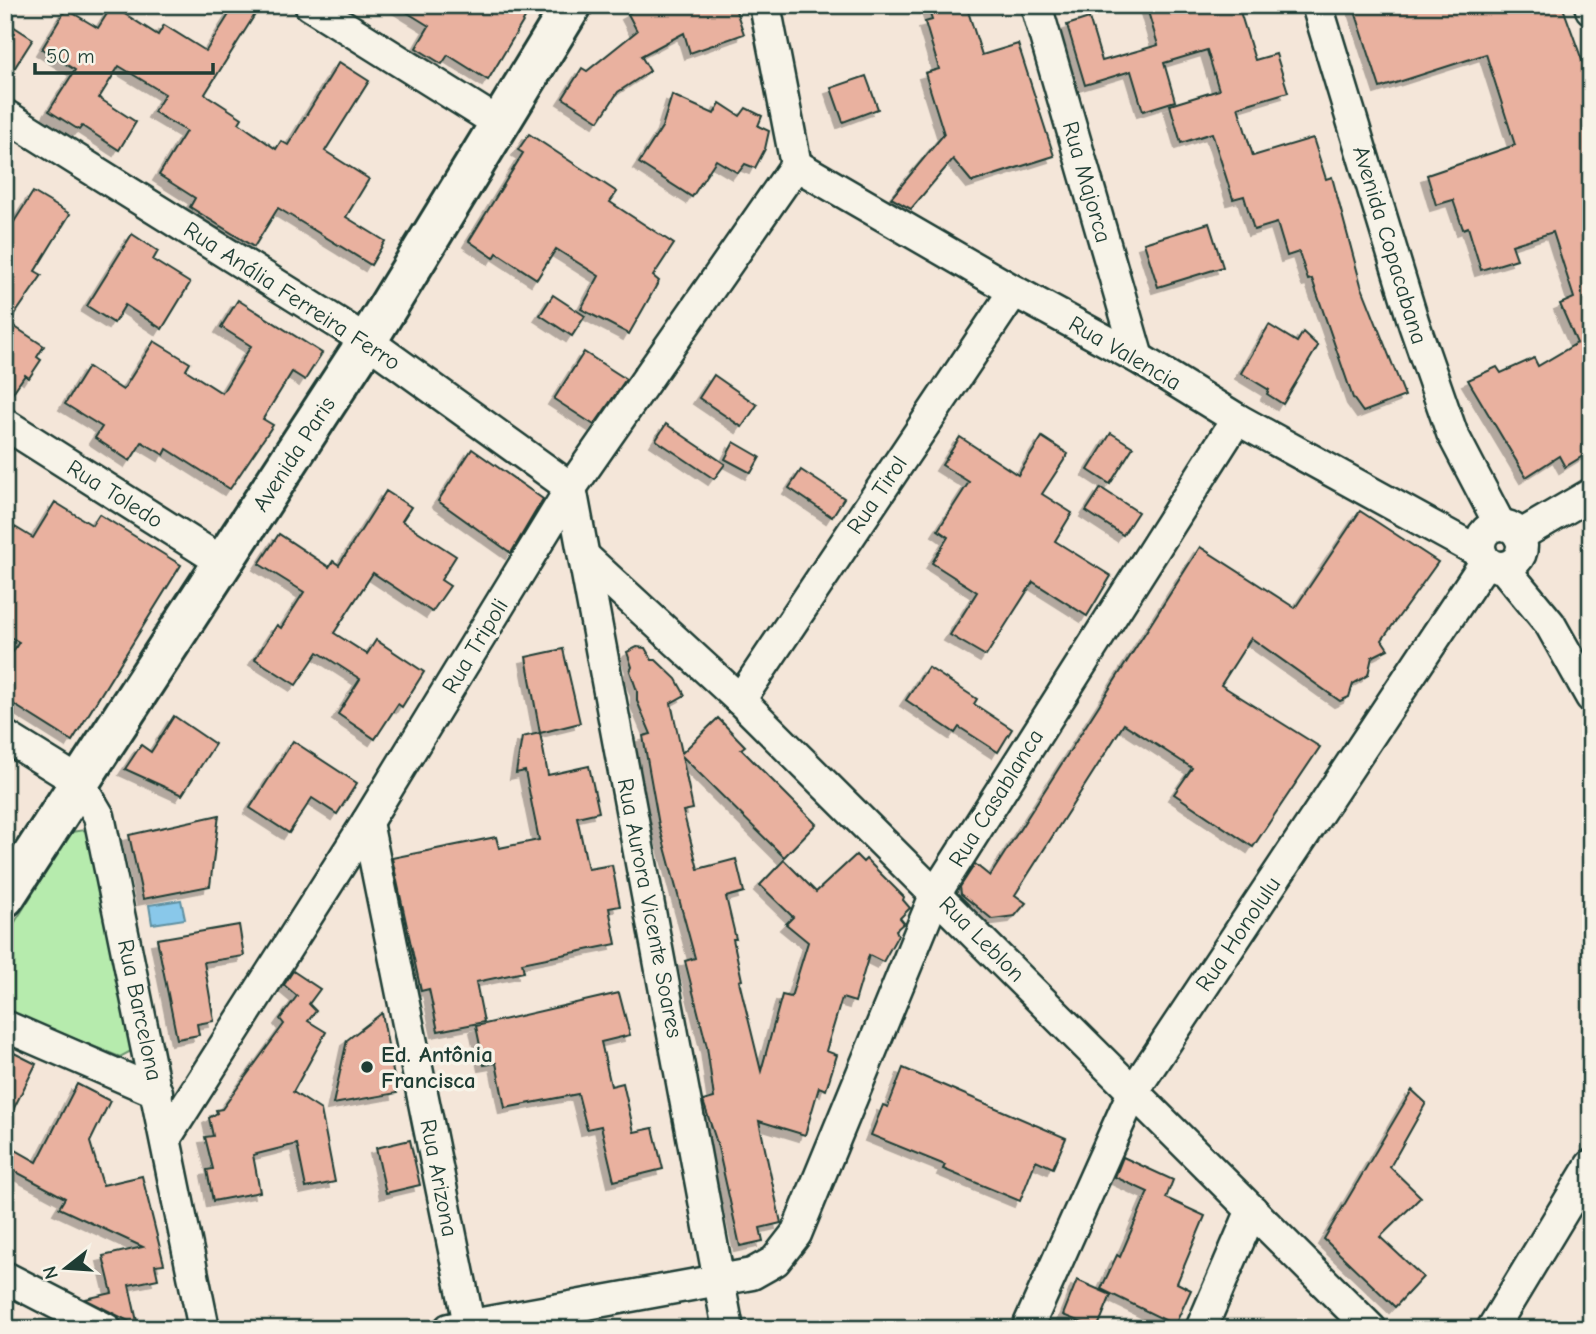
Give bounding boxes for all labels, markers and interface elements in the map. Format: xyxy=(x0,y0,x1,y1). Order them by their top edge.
scale bar xyxy=(35,32,214,76)
text: 50 m xyxy=(46,44,95,68)
street label: Rua Majorca xyxy=(1057,118,1117,246)
street label: Avenida Copacabana xyxy=(1347,143,1433,347)
street label: Rua Anália Ferreira Ferro xyxy=(179,216,405,376)
street label: Rua Valencia xyxy=(1064,310,1186,396)
street label: Avenida Paris xyxy=(247,392,341,516)
street label: Rua Tirol xyxy=(841,451,913,539)
street label: Rua Toledo xyxy=(62,454,168,534)
street label: Rua Tripoli xyxy=(436,594,514,698)
street label: Rua Casablanca xyxy=(943,724,1049,872)
street label: Rua Aurora Vicente Soares xyxy=(612,776,688,1040)
street label: Rua Honolulu xyxy=(1190,872,1286,996)
street label: Rua Leblon xyxy=(934,891,1030,987)
street label: Rua Barcelona xyxy=(112,937,168,1083)
place label: Ed. Antônia Francisca xyxy=(381,1041,493,1094)
marker: Ed. Antônia Francisca xyxy=(359,1059,375,1075)
street label: Rua Arizona xyxy=(414,1117,464,1239)
north arrow xyxy=(32,1232,102,1302)
text: N xyxy=(38,1264,63,1282)

